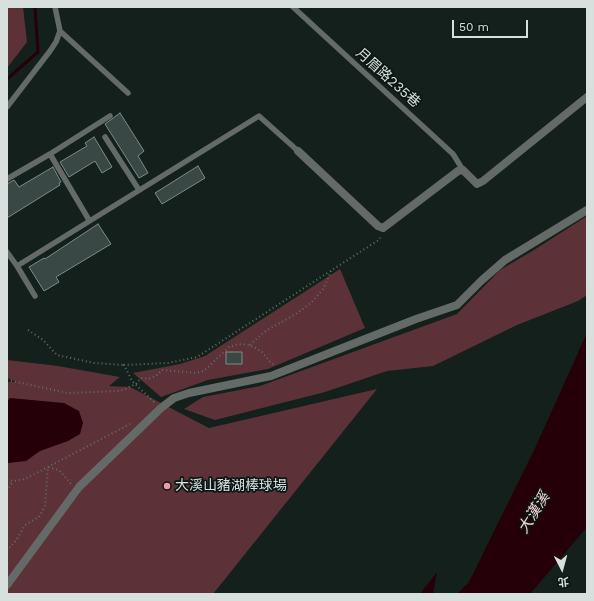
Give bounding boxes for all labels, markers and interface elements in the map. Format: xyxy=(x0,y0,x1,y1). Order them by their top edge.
scale bar xyxy=(454,12,530,38)
text: 50 m xyxy=(459,20,489,34)
street label: 月眉路235巷 xyxy=(352,45,424,111)
place label: 大溪山豬湖棒球場 xyxy=(175,478,287,494)
marker: 大溪山豬湖棒球場 xyxy=(162,481,172,491)
water label: 大漢溪 xyxy=(514,489,554,537)
north arrow xyxy=(542,549,582,589)
text: 北 xyxy=(557,574,569,588)

